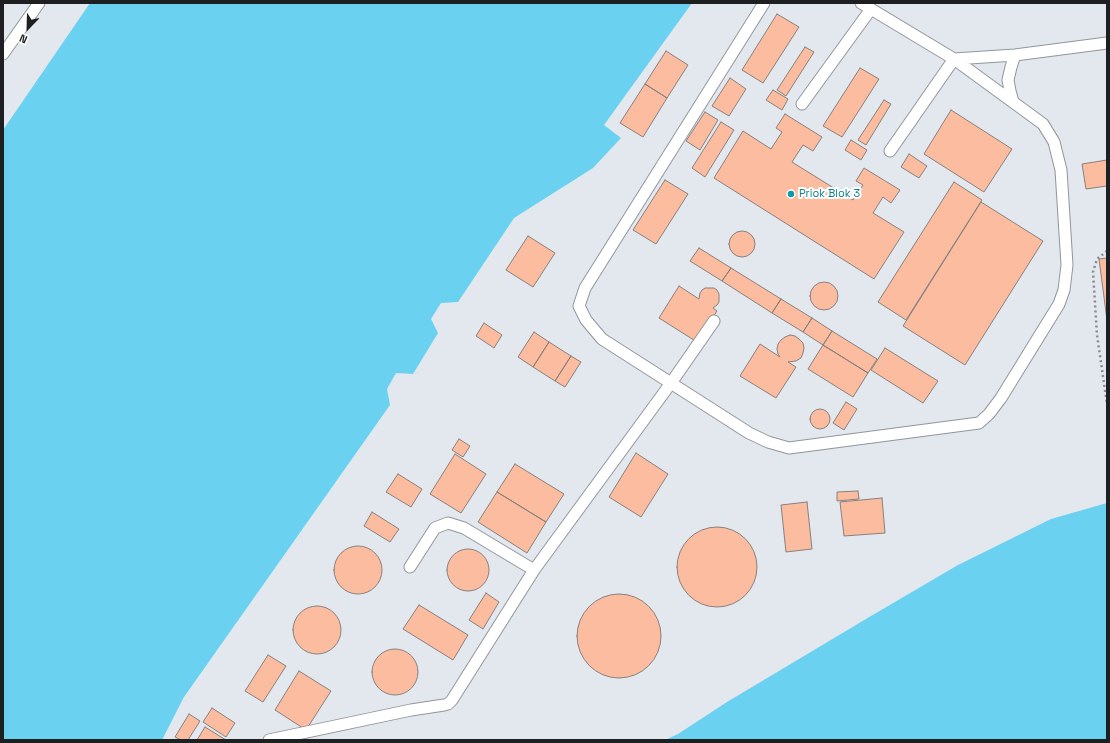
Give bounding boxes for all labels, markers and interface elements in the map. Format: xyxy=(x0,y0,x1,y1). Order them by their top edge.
north arrow xyxy=(8,8,48,48)
text: N xyxy=(17,31,29,47)
place label: Priok Blok 3 xyxy=(799,187,860,201)
marker: Priok Blok 3 xyxy=(786,189,796,199)

